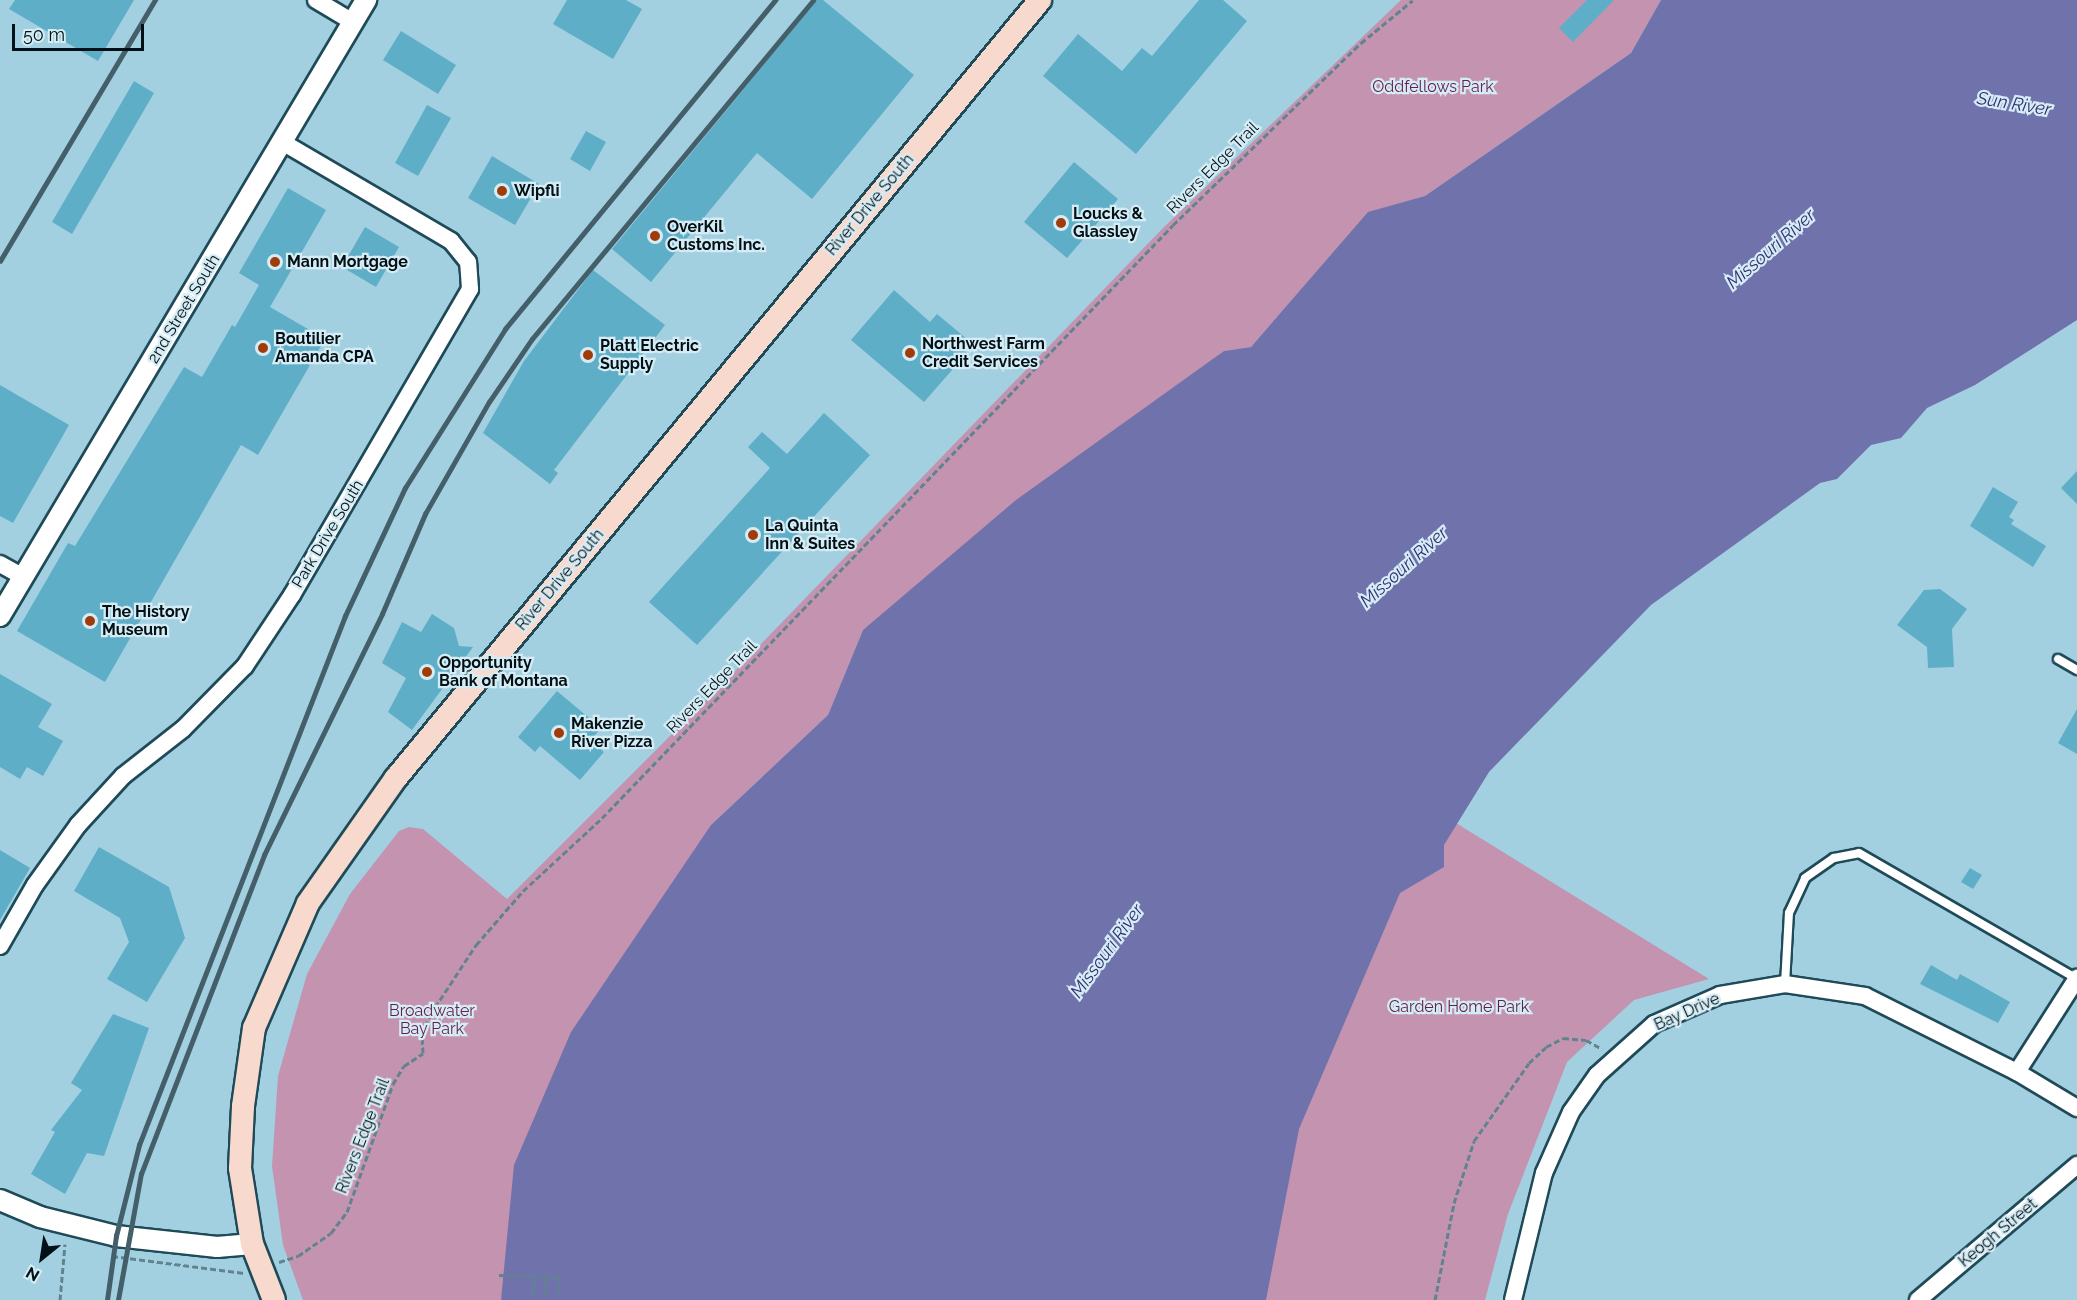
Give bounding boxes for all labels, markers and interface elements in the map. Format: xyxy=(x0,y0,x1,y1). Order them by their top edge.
scale bar xyxy=(15,12,147,50)
text: 50 m xyxy=(23,24,65,45)
park label: Oddfellows Park xyxy=(1372,77,1494,97)
water label: Sun River xyxy=(1975,87,2053,121)
street label: Rivers Edge Trail xyxy=(1163,118,1263,218)
street label: River Drive South xyxy=(822,150,918,260)
place label: Wipfli xyxy=(514,181,560,201)
marker: Wipfli xyxy=(495,184,509,198)
place label: Loucks & Glassley xyxy=(1073,204,1143,242)
water label: Missouri River xyxy=(1722,205,1820,293)
marker: Loucks & Glassley xyxy=(1054,216,1068,230)
place label: OverKil Customs Inc. xyxy=(667,217,765,255)
marker: OverKil Customs Inc. xyxy=(648,229,662,243)
street label: 2nd Street South xyxy=(144,251,224,367)
place label: Mann Mortgage xyxy=(287,252,408,272)
marker: Mann Mortgage xyxy=(268,255,282,269)
place label: Boutilier Amanda CPA xyxy=(275,329,374,367)
place label: Northwest Farm Credit Services xyxy=(922,334,1045,372)
place label: Platt Electric Supply xyxy=(600,336,699,374)
marker: Boutilier Amanda CPA xyxy=(256,341,270,355)
marker: Northwest Farm Credit Services xyxy=(903,346,917,360)
marker: Platt Electric Supply xyxy=(581,348,595,362)
street label: Park Drive South xyxy=(288,477,368,591)
place label: La Quinta Inn & Suites xyxy=(765,516,855,554)
water label: Missouri River xyxy=(1356,522,1452,612)
street label: River Drive South xyxy=(512,525,608,635)
marker: La Quinta Inn & Suites xyxy=(746,528,760,542)
place label: The History Museum xyxy=(102,602,190,640)
marker: The History Museum xyxy=(83,614,97,628)
street label: Rivers Edge Trail xyxy=(663,636,761,738)
place label: Opportunity Bank of Montana xyxy=(439,653,568,691)
marker: Opportunity Bank of Montana xyxy=(420,665,434,679)
place label: Makenzie River Pizza xyxy=(571,714,653,752)
marker: Makenzie River Pizza xyxy=(552,726,566,740)
water label: Missouri River xyxy=(1066,900,1148,1002)
street label: Bay Drive xyxy=(1651,989,1723,1035)
park label: Garden Home Park xyxy=(1389,997,1529,1017)
park label: Broadwater Bay Park xyxy=(389,1001,475,1039)
street label: Rivers Edge Trail xyxy=(332,1076,394,1196)
street label: Keogh Street xyxy=(1955,1195,2041,1271)
north arrow xyxy=(12,1228,72,1288)
text: N xyxy=(23,1263,43,1285)

